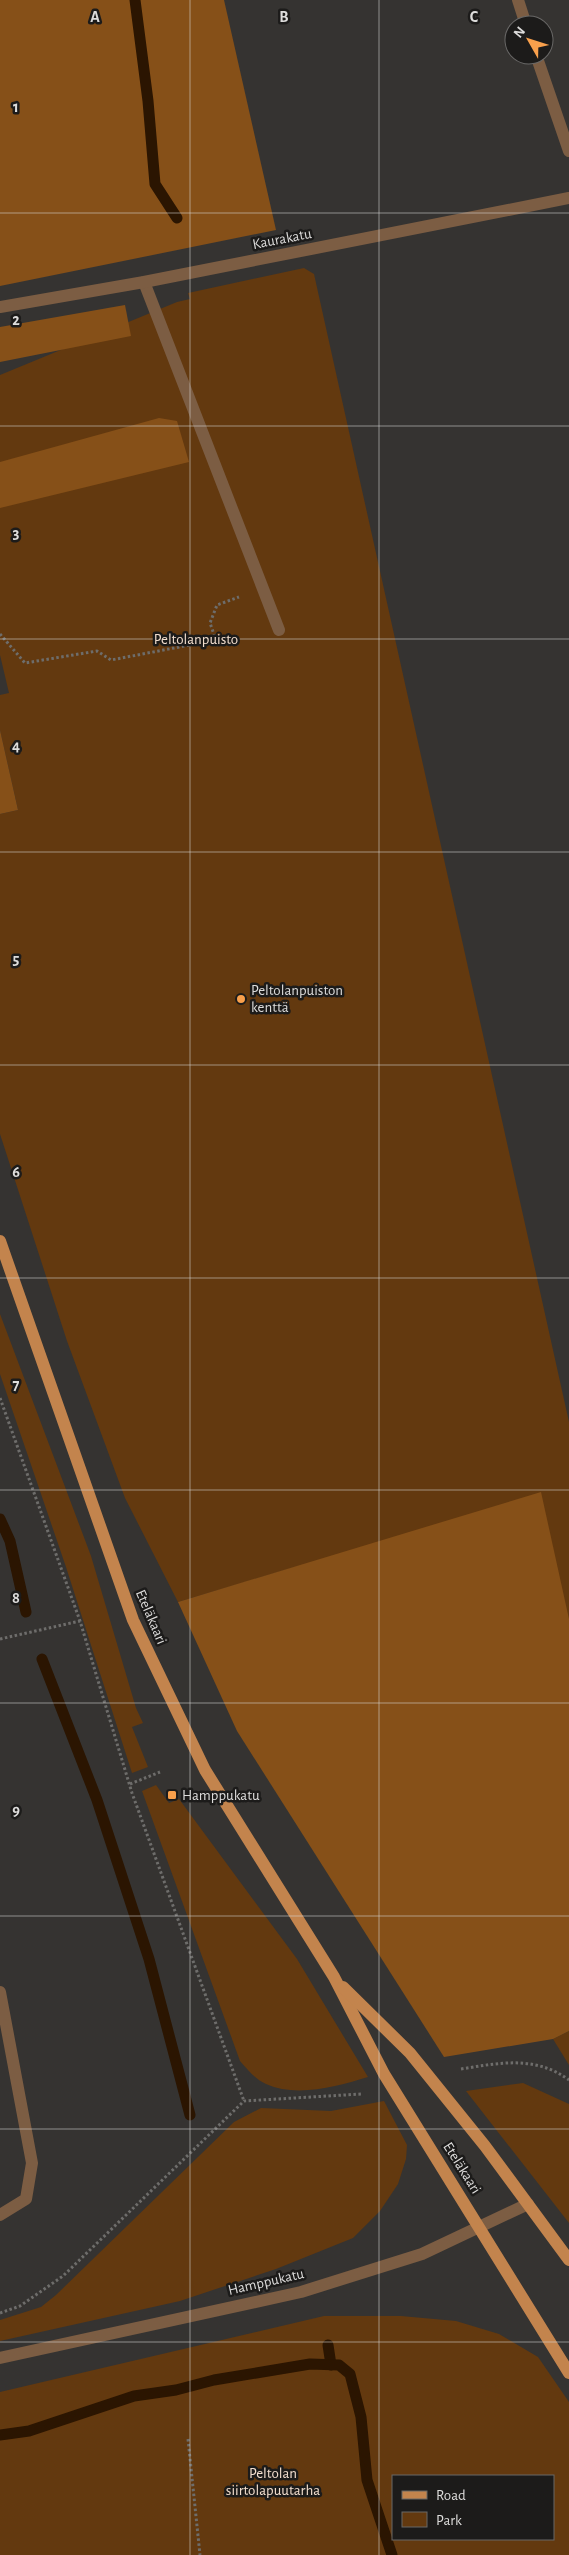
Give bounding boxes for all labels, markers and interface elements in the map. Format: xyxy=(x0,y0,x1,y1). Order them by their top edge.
text: A xyxy=(90,9,100,25)
text: B xyxy=(279,9,289,25)
text: C xyxy=(470,9,479,25)
north arrow xyxy=(504,15,554,65)
text: N xyxy=(511,24,528,41)
text: 1 xyxy=(13,99,19,115)
street label: Kaurakatu xyxy=(251,226,313,252)
text: 2 xyxy=(12,312,20,328)
text: 3 xyxy=(13,525,20,541)
park label: Peltolanpuisto xyxy=(154,632,238,647)
text: 4 xyxy=(12,738,20,754)
text: 5 xyxy=(13,951,20,967)
place label: Peltolanpuiston kenttä xyxy=(251,983,343,1015)
marker: Peltolanpuiston kenttä xyxy=(235,993,247,1005)
text: 6 xyxy=(12,1164,20,1180)
text: 7 xyxy=(13,1377,20,1393)
street label: Eteläkaari xyxy=(133,1587,169,1647)
text: 8 xyxy=(12,1590,20,1606)
place label: Hamppukatu xyxy=(182,1788,260,1803)
marker: Hamppukatu xyxy=(166,1789,178,1801)
text: 9 xyxy=(12,1802,20,1818)
street label: Eteläkaari xyxy=(440,2140,484,2196)
street label: Hamppukatu xyxy=(227,2266,306,2298)
park label: Peltolan siirtolapuutarha xyxy=(226,2466,320,2498)
legend xyxy=(392,2475,554,2540)
text: Road xyxy=(436,2488,466,2503)
text: Park xyxy=(436,2513,462,2528)

